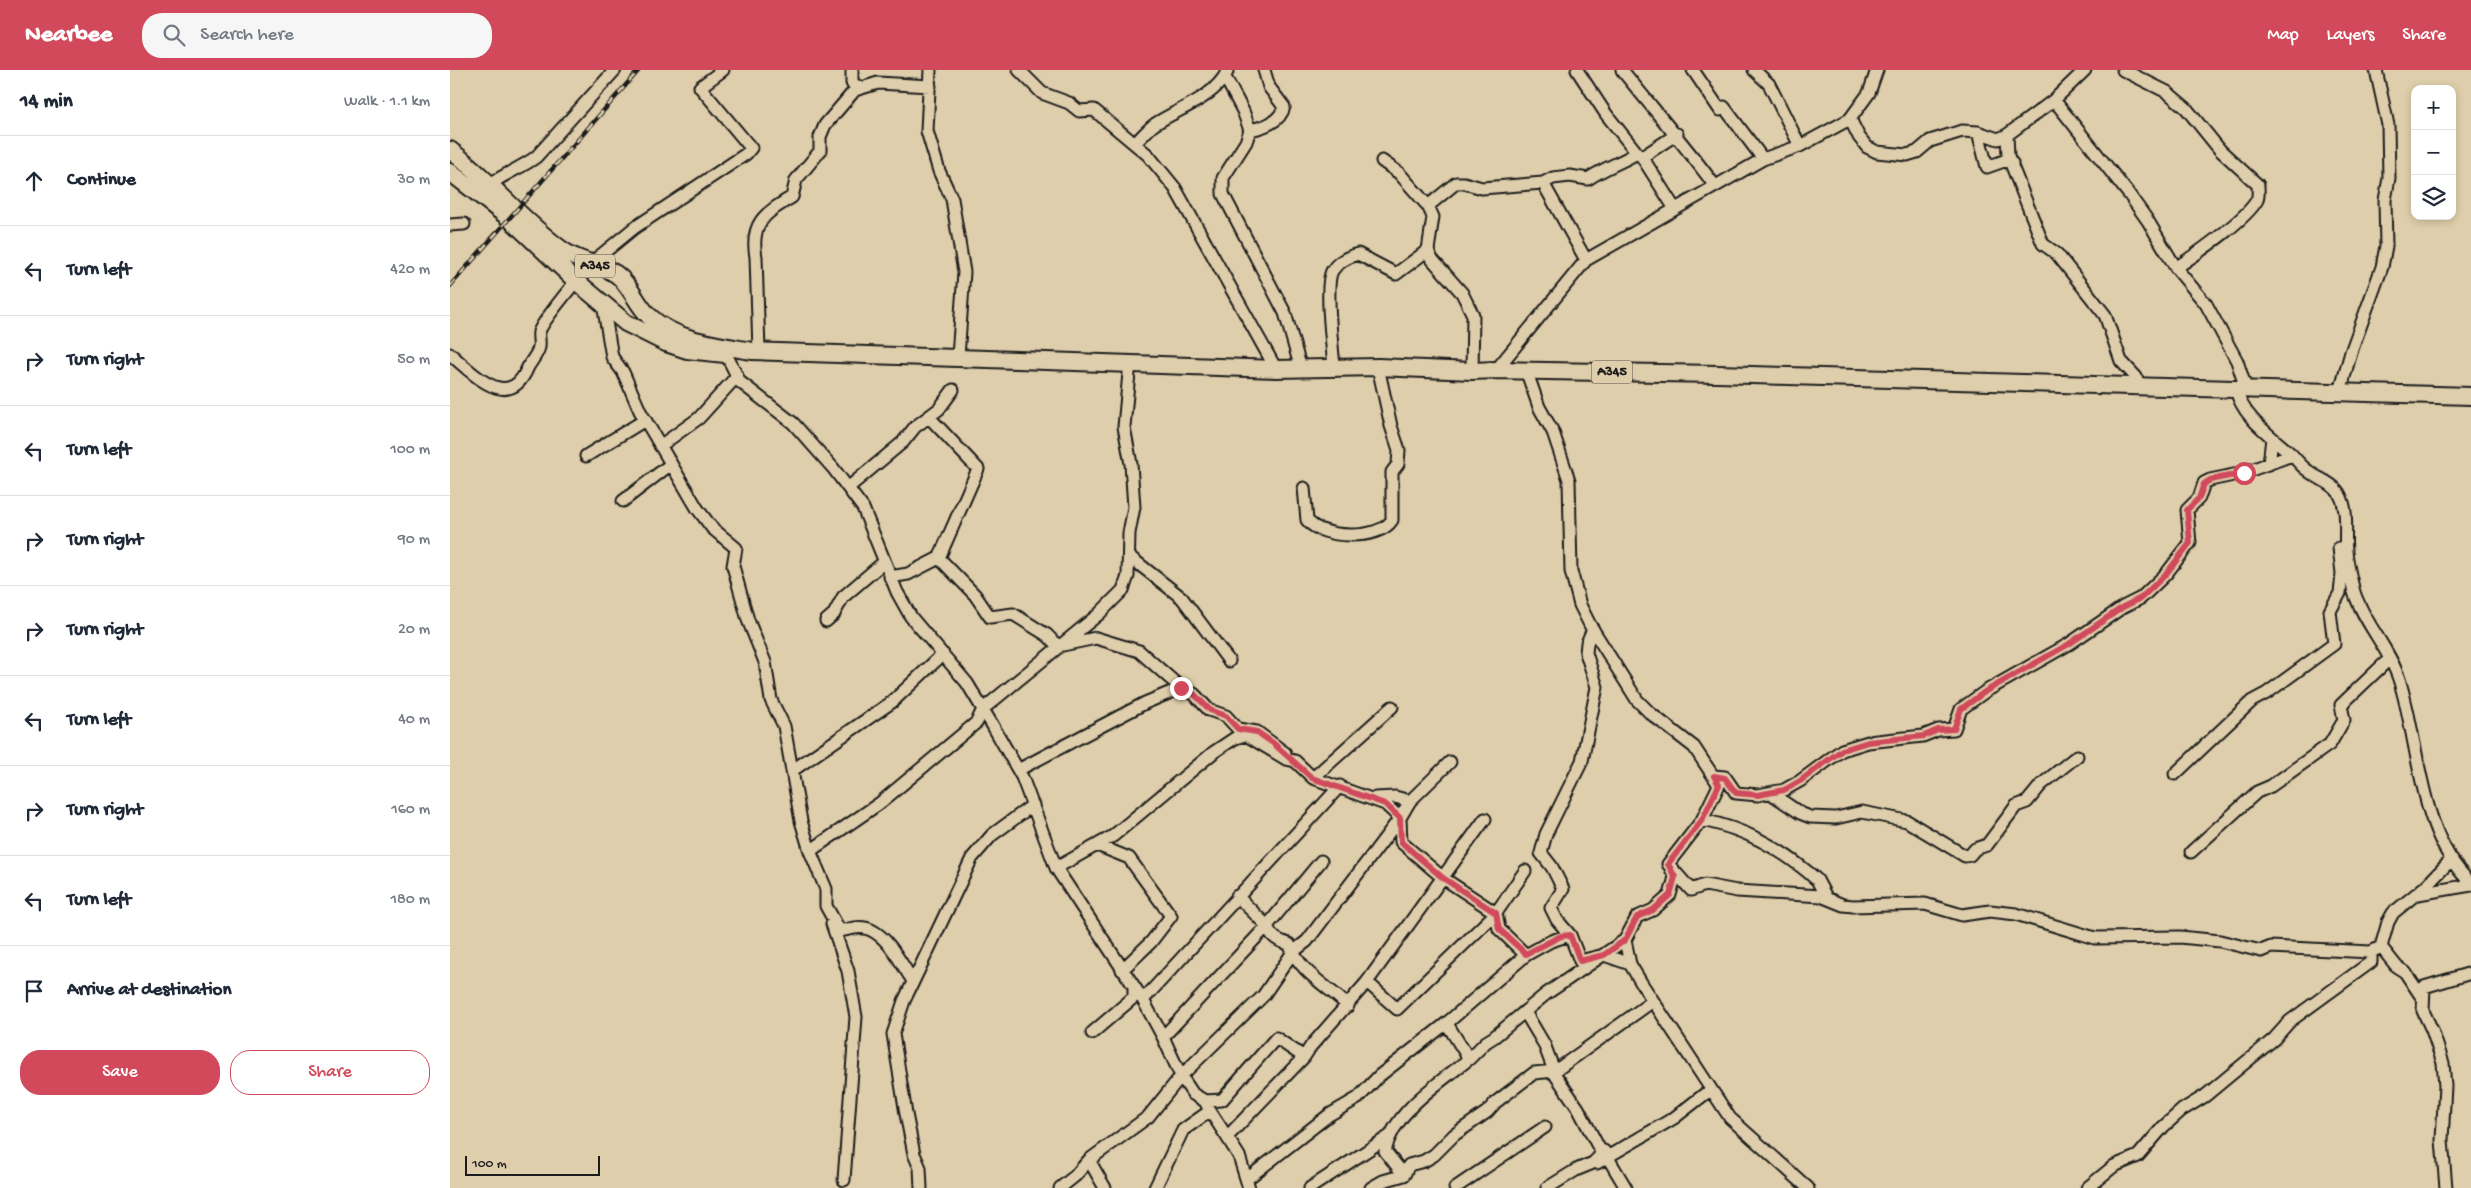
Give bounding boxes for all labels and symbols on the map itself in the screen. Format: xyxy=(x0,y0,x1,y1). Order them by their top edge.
road number: A345 xyxy=(575,255,615,278)
road number: A345 xyxy=(1592,360,1632,384)
route start xyxy=(2233,462,2256,485)
route end xyxy=(1170,677,1193,700)
scale bar xyxy=(465,1153,600,1176)

